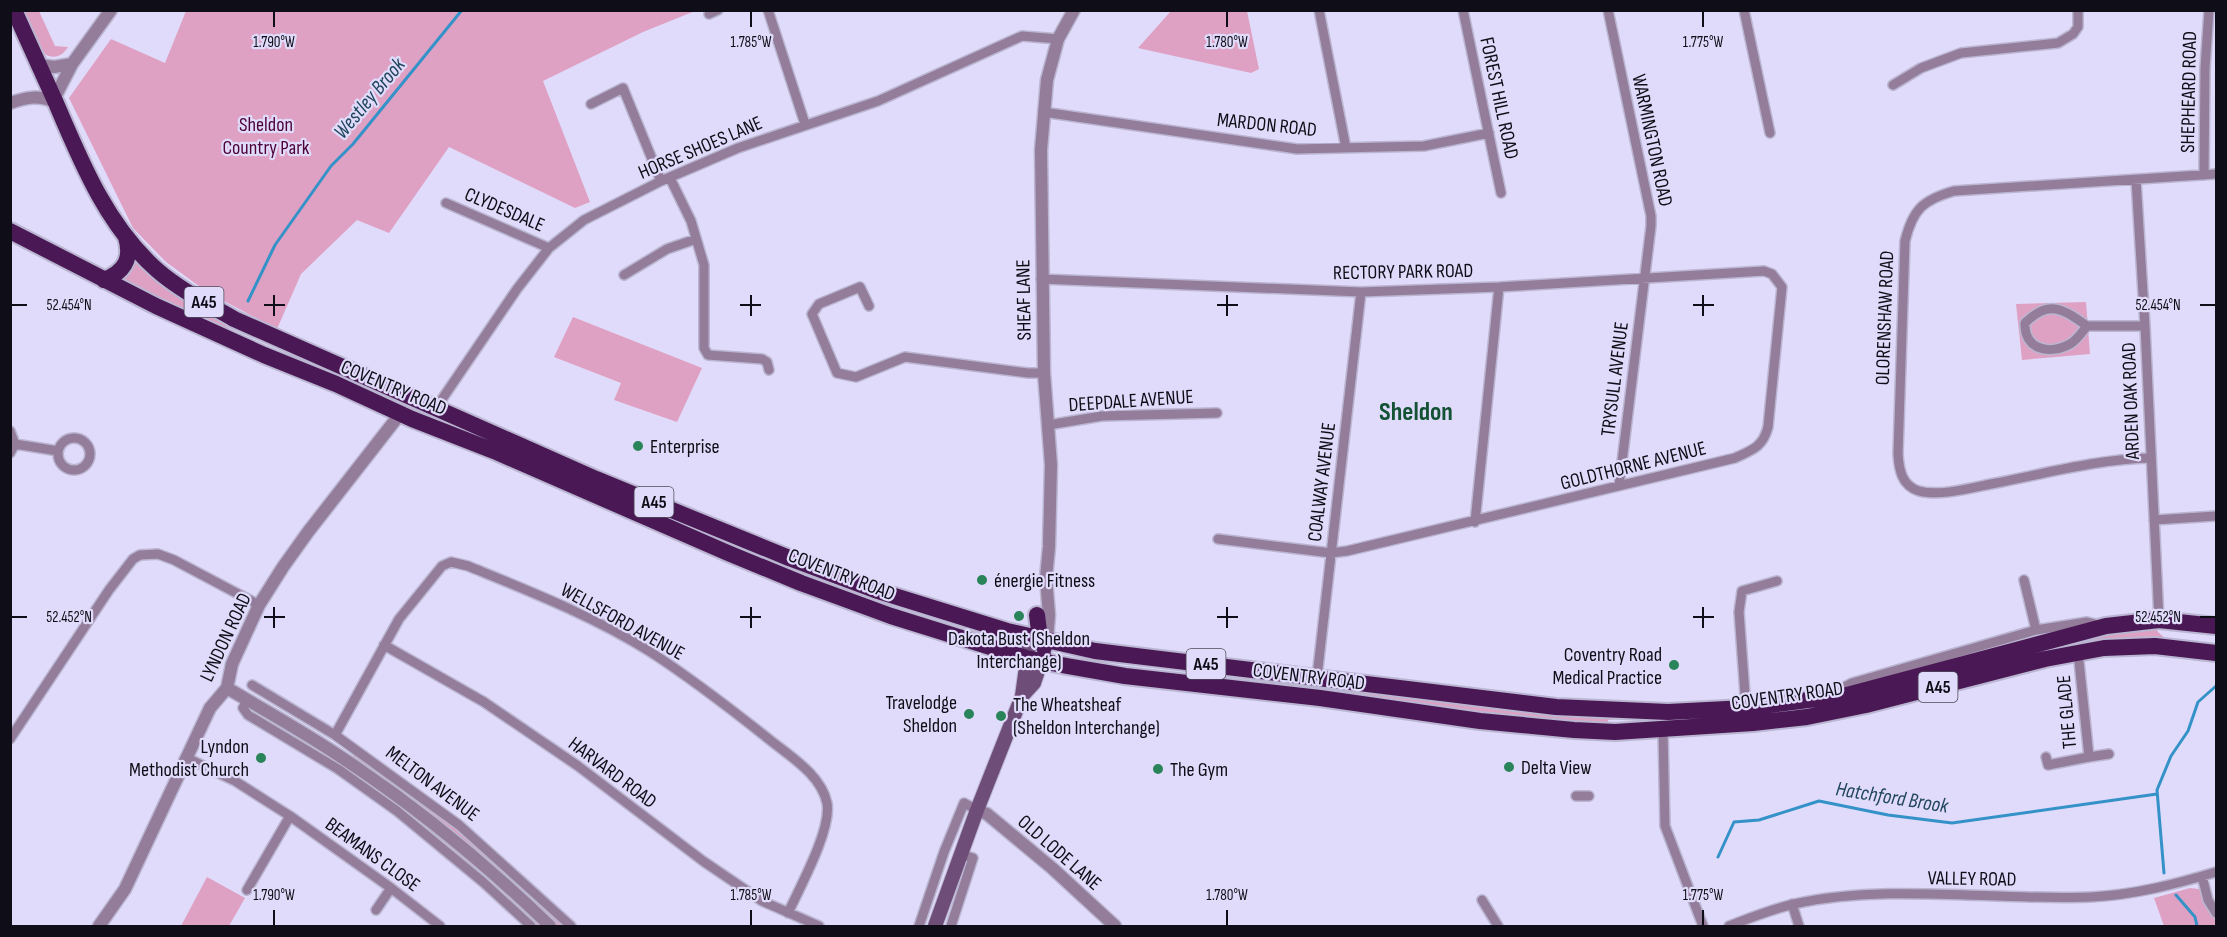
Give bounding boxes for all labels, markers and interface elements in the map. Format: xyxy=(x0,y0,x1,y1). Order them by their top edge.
street label: SHEPHEARD ROAD xyxy=(2176,31,2202,153)
text: 1.790°W xyxy=(253,33,295,52)
text: 1.785°W xyxy=(731,33,772,52)
text: 1.780°W xyxy=(1206,33,1248,52)
text: 1.775°W xyxy=(1683,33,1723,52)
street label: FOREST HILL ROAD xyxy=(1474,35,1524,161)
water label: Westley Brook xyxy=(328,52,411,144)
street label: WARMINGTON ROAD xyxy=(1626,72,1678,209)
street label: MARDON ROAD xyxy=(1216,108,1318,142)
street label: HORSE SHOES LANE xyxy=(635,111,766,185)
park label: Sheldon Country Park xyxy=(222,113,310,160)
street label: CLYDESDALE xyxy=(461,182,548,237)
street label: OLORENSHAW ROAD xyxy=(1871,250,1899,386)
street label: SHEAF LANE xyxy=(1011,259,1037,341)
street label: RECTORY PARK ROAD xyxy=(1333,259,1473,285)
road number: A45 xyxy=(184,287,224,317)
text: 52.454°N xyxy=(46,296,92,315)
text: 52.454°N xyxy=(2135,296,2181,315)
street label: TRYSULL AVENUE xyxy=(1596,320,1634,438)
street label: ARDEN OAK ROAD xyxy=(2117,342,2145,461)
street label: COVENTRY ROAD xyxy=(337,355,450,421)
street label: DEEPDALE AVENUE xyxy=(1068,385,1194,417)
district label: Sheldon xyxy=(1379,397,1453,428)
street label: COALWAY AVENUE xyxy=(1303,421,1341,543)
place label: Enterprise xyxy=(650,435,720,459)
street label: GOLDTHORNE AVENUE xyxy=(1558,436,1709,496)
marker: Enterprise xyxy=(631,439,645,453)
road number: A45 xyxy=(634,487,674,517)
street label: COVENTRY ROAD xyxy=(785,544,899,606)
place label: énergie Fitness xyxy=(994,569,1095,593)
marker: énergie Fitness xyxy=(975,573,989,587)
street label: WELLSFORD AVENUE xyxy=(556,578,689,666)
street label: LYNDON ROAD xyxy=(195,589,257,686)
text: 52.452°N xyxy=(46,608,92,627)
text: 52.452°N xyxy=(2135,608,2181,627)
marker: Dakota Bust (Sheldon Interchange) xyxy=(1012,609,1026,623)
place label: Dakota Bust (Sheldon Interchange) xyxy=(948,627,1090,674)
place label: Coventry Road Medical Practice xyxy=(1552,643,1662,690)
road number: A45 xyxy=(1186,649,1226,679)
street label: COVENTRY ROAD xyxy=(1252,658,1366,696)
marker: Coventry Road Medical Practice xyxy=(1667,658,1681,672)
road number: A45 xyxy=(1918,672,1958,702)
street label: THE GLADE xyxy=(2052,674,2082,750)
street label: COVENTRY ROAD xyxy=(1730,676,1845,716)
place label: Travelodge Sheldon xyxy=(885,691,957,738)
place label: The Wheatsheaf (Sheldon Interchange) xyxy=(1013,693,1160,740)
marker: Travelodge Sheldon xyxy=(962,707,976,721)
marker: The Wheatsheaf (Sheldon Interchange) xyxy=(994,709,1008,723)
street label: HARVARD ROAD xyxy=(564,732,661,814)
place label: Lyndon Methodist Church xyxy=(129,735,249,782)
street label: MELTON AVENUE xyxy=(381,741,484,827)
marker: Lyndon Methodist Church xyxy=(254,751,268,765)
place label: Delta View xyxy=(1521,756,1591,780)
place label: The Gym xyxy=(1170,758,1228,782)
marker: Delta View xyxy=(1502,760,1516,774)
marker: The Gym xyxy=(1151,762,1165,776)
water label: Hatchford Brook xyxy=(1834,776,1951,819)
street label: OLD LODE LANE xyxy=(1013,810,1106,896)
street label: BEAMANS CLOSE xyxy=(320,812,424,897)
street label: VALLEY ROAD xyxy=(1927,866,2017,892)
text: 1.790°W xyxy=(253,886,295,905)
text: 1.785°W xyxy=(731,886,772,905)
text: 1.780°W xyxy=(1206,886,1248,905)
text: 1.775°W xyxy=(1683,886,1723,905)

